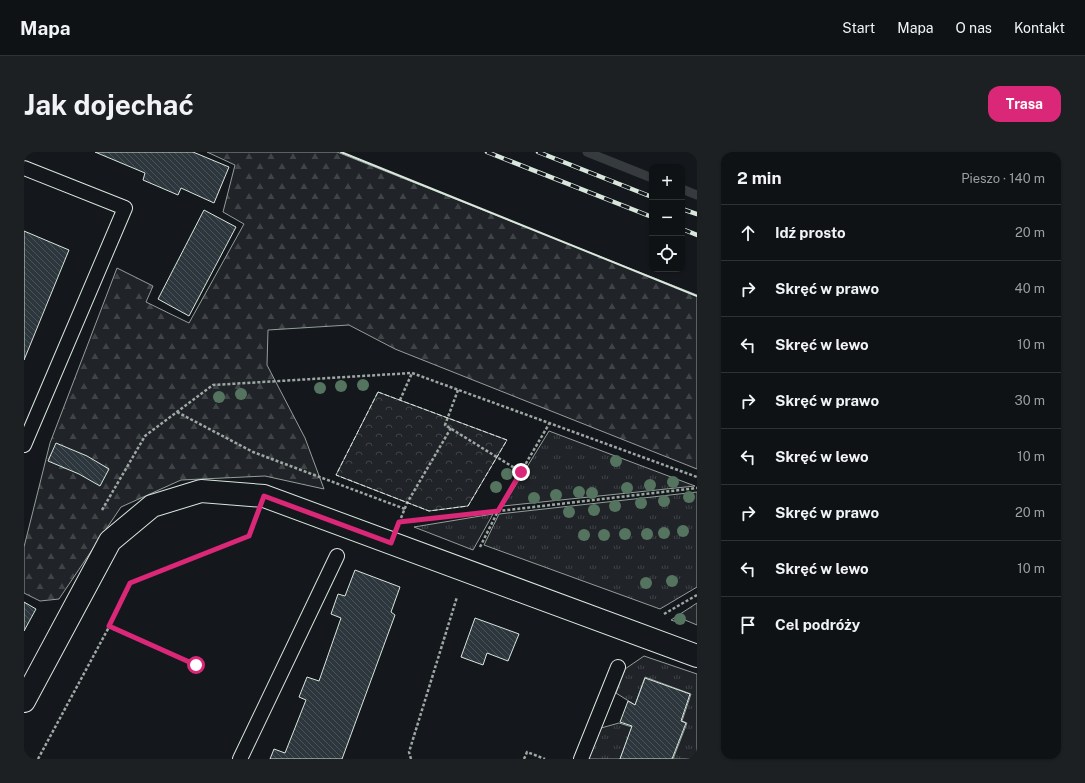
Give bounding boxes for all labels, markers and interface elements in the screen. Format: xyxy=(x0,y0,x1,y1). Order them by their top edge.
text: Mapa xyxy=(20,17,70,39)
text: Start xyxy=(842,20,875,36)
text: Mapa xyxy=(897,20,933,36)
text: O nas xyxy=(955,20,992,36)
text: Kontakt xyxy=(1014,20,1065,36)
button: Trasa xyxy=(988,86,1061,122)
text: Jak dojechać xyxy=(24,88,194,121)
map controls xyxy=(649,164,685,272)
button: + xyxy=(649,164,685,200)
text: 2 min xyxy=(737,168,782,188)
text: Pieszo · 140 m xyxy=(961,171,1045,186)
button: − xyxy=(649,200,685,236)
icon: ahead xyxy=(737,222,759,244)
text: Idź prosto xyxy=(775,224,846,241)
text: 20 m xyxy=(1015,225,1045,240)
button: locate xyxy=(649,236,685,272)
icon: right xyxy=(737,278,759,300)
text: Skręć w prawo xyxy=(775,280,879,297)
text: 40 m xyxy=(1014,281,1045,296)
icon: left xyxy=(737,334,759,356)
text: Skręć w lewo xyxy=(775,336,869,353)
text: 10 m xyxy=(1017,337,1045,352)
icon: right xyxy=(737,390,759,412)
text: Skręć w prawo xyxy=(775,392,879,409)
text: 30 m xyxy=(1015,393,1045,408)
icon: left xyxy=(737,446,759,468)
text: Skręć w lewo xyxy=(775,448,869,465)
text: 10 m xyxy=(1017,449,1045,464)
route end xyxy=(512,463,530,481)
icon: right xyxy=(737,502,759,524)
text: Skręć w prawo xyxy=(775,504,879,521)
text: 20 m xyxy=(1015,505,1045,520)
icon: left xyxy=(737,558,759,580)
text: Skręć w lewo xyxy=(775,560,869,577)
text: 10 m xyxy=(1017,561,1045,576)
icon: arrive xyxy=(737,614,759,636)
text: Cel podróży xyxy=(775,616,860,633)
route start xyxy=(187,656,205,674)

